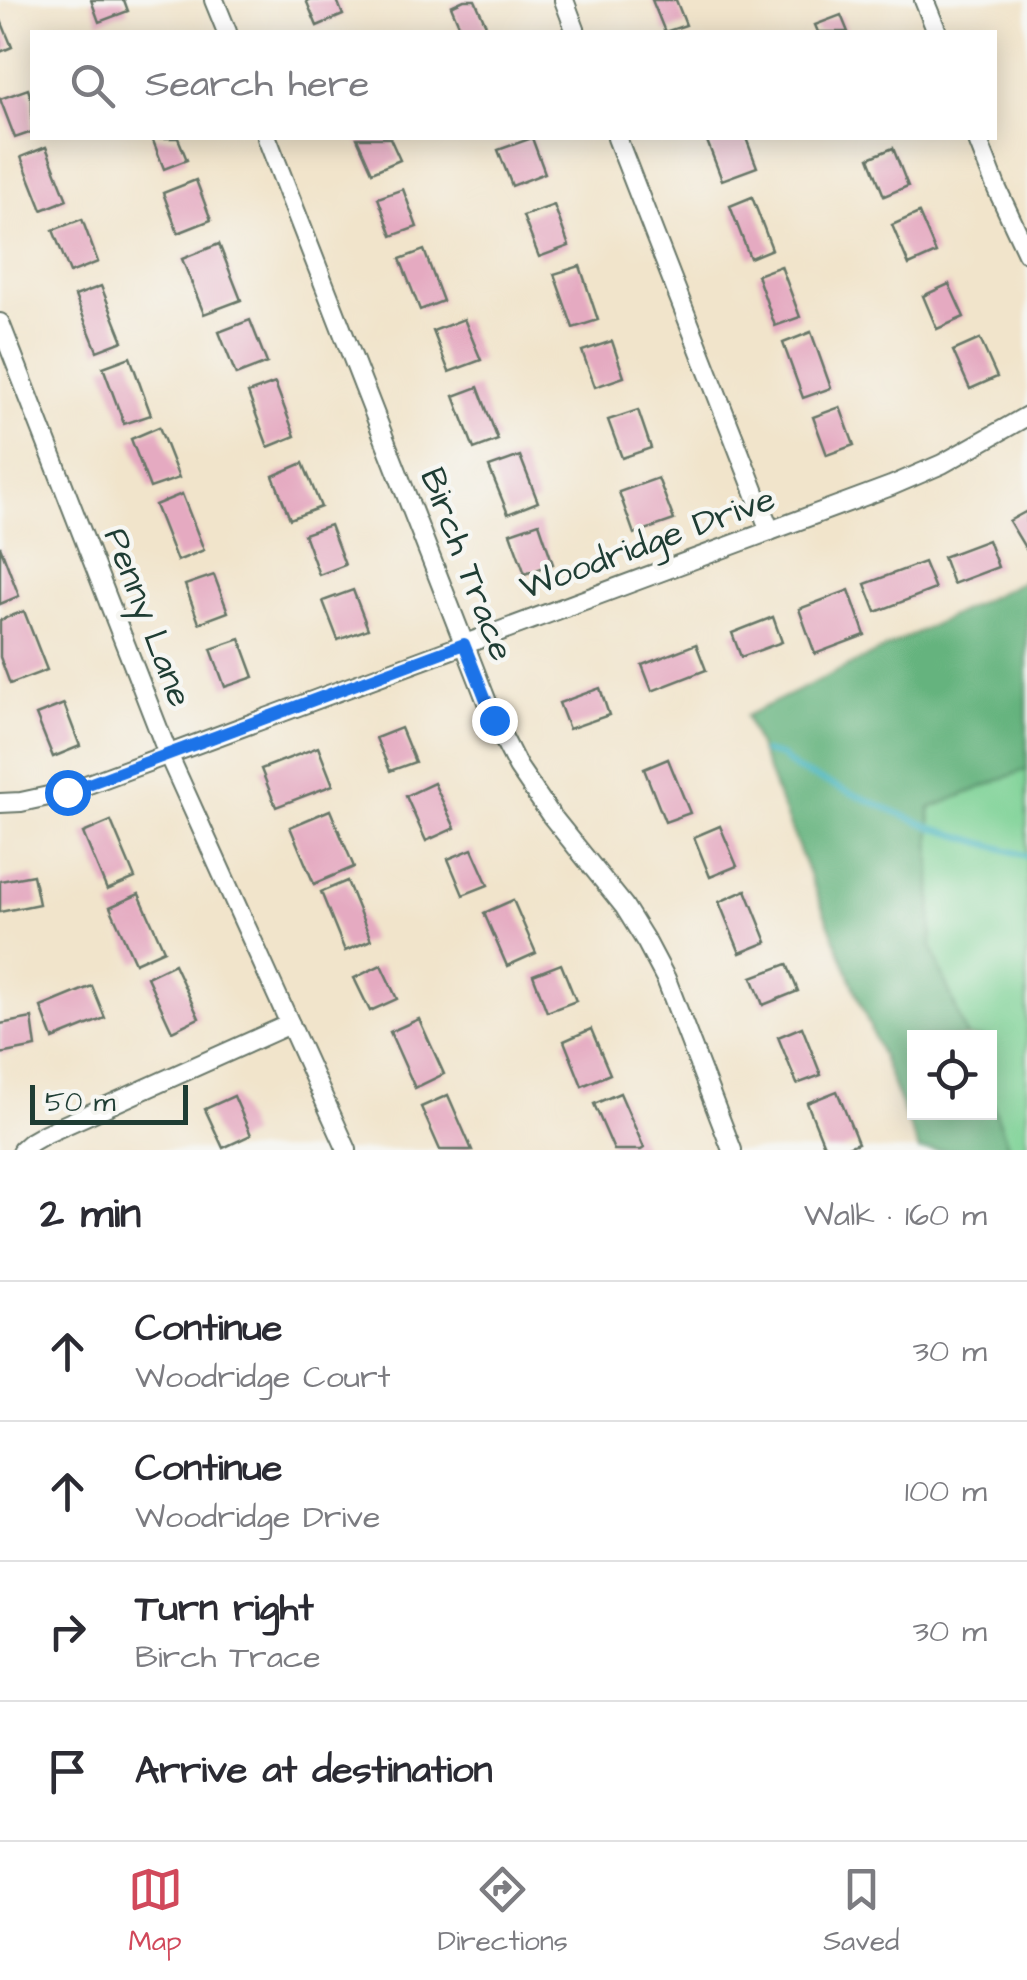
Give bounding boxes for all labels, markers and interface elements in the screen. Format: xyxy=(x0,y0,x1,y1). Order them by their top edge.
search box xyxy=(30,30,997,140)
icon: search xyxy=(65,58,120,113)
text: Search here xyxy=(145,59,369,111)
street label: Birch Trace xyxy=(407,461,526,668)
street label: Woodridge Drive xyxy=(513,475,783,614)
street label: Penny Lane xyxy=(90,521,204,714)
route end xyxy=(472,698,518,744)
route start xyxy=(45,770,91,816)
map controls xyxy=(907,1030,997,1120)
button: locate xyxy=(907,1030,997,1120)
scale bar xyxy=(30,1080,188,1124)
text: 50 m xyxy=(45,1083,116,1122)
text: 2 min xyxy=(40,1186,141,1244)
text: Walk · 160 m xyxy=(804,1193,987,1238)
text: Continue xyxy=(135,1303,282,1355)
icon: ahead xyxy=(40,1324,95,1379)
text: 30 m xyxy=(913,1329,987,1374)
text: Woodridge Court xyxy=(135,1355,391,1400)
text: Continue xyxy=(135,1443,282,1495)
icon: ahead xyxy=(40,1464,95,1519)
text: 100 m xyxy=(905,1469,987,1514)
text: Woodridge Drive xyxy=(135,1495,380,1540)
text: Turn right xyxy=(135,1583,314,1635)
icon: right xyxy=(40,1604,95,1659)
text: 30 m xyxy=(913,1609,987,1654)
text: Birch Trace xyxy=(135,1635,321,1680)
icon: arrive xyxy=(40,1744,95,1799)
text: Arrive at destination xyxy=(135,1745,492,1797)
tab: Map xyxy=(128,1862,183,1961)
tab: Directions xyxy=(438,1862,568,1961)
tab: Saved xyxy=(823,1862,899,1961)

